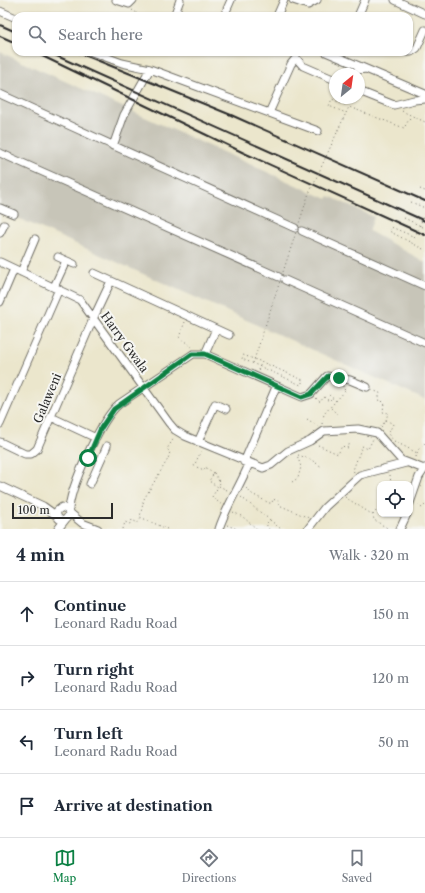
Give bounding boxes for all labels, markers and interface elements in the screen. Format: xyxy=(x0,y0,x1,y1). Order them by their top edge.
search box xyxy=(12,12,413,56)
icon: search xyxy=(26,23,48,45)
text: Search here xyxy=(58,25,143,44)
north arrow xyxy=(329,68,365,104)
street label: Harry Gwala xyxy=(98,309,152,376)
route end xyxy=(330,369,348,387)
street label: Galaweni xyxy=(30,370,64,425)
route start xyxy=(79,449,97,467)
map controls xyxy=(377,481,413,517)
button: locate xyxy=(377,481,413,517)
scale bar xyxy=(12,501,113,520)
text: 100 m xyxy=(18,503,50,517)
text: 4 min xyxy=(16,545,65,565)
text: Walk · 320 m xyxy=(329,547,409,563)
text: Continue xyxy=(54,596,126,615)
icon: ahead xyxy=(16,603,38,625)
text: 150 m xyxy=(373,606,409,622)
text: Leonard Radu Road xyxy=(54,615,177,631)
text: Turn right xyxy=(54,660,134,679)
icon: right xyxy=(16,667,38,689)
text: 120 m xyxy=(372,670,409,686)
text: Leonard Radu Road xyxy=(54,679,177,695)
text: Turn left xyxy=(54,724,123,743)
icon: left xyxy=(16,731,38,753)
text: 50 m xyxy=(378,734,409,750)
text: Leonard Radu Road xyxy=(54,743,177,759)
icon: arrive xyxy=(16,795,38,817)
text: Arrive at destination xyxy=(54,796,213,815)
tab: Map xyxy=(53,847,76,885)
tab: Directions xyxy=(182,847,236,885)
tab: Saved xyxy=(342,847,372,885)

